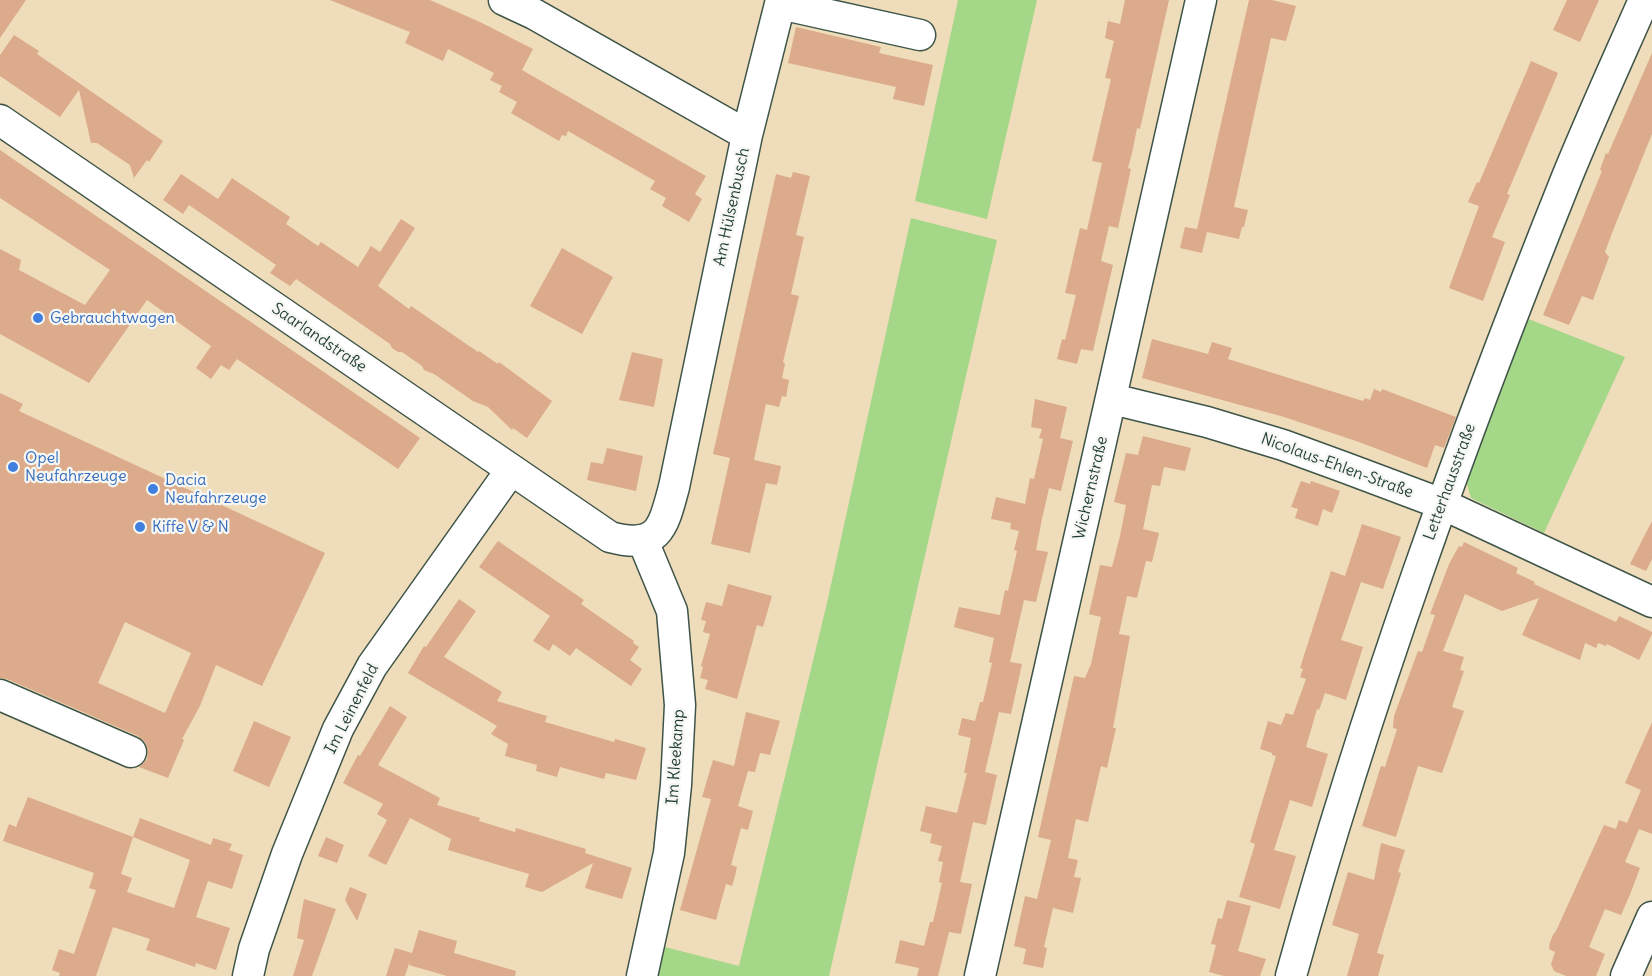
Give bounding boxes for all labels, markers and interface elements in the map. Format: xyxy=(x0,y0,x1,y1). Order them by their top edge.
street label: Am Hülsenbusch xyxy=(710,146,754,268)
street label: Saarlandstraße xyxy=(268,299,370,377)
place label: Gebrauchtwagen xyxy=(50,308,175,328)
marker: Gebrauchtwagen xyxy=(31,311,45,325)
street label: Letterhausstraße xyxy=(1420,421,1480,543)
street label: Nicolaus-Ehlen-Straße xyxy=(1258,429,1416,503)
street label: Wichernstraße xyxy=(1070,434,1112,542)
place label: Opel Neufahrzeuge xyxy=(25,448,127,486)
marker: Opel Neufahrzeuge xyxy=(6,460,20,474)
place label: Dacia Neufahrzeuge xyxy=(165,470,267,508)
marker: Dacia Neufahrzeuge xyxy=(146,482,160,496)
place label: Kiffe V & N xyxy=(152,517,229,537)
marker: Kiffe V & N xyxy=(133,520,147,534)
street label: Im Leinenfeld xyxy=(321,661,383,757)
street label: Im Kleekamp xyxy=(663,709,689,805)

